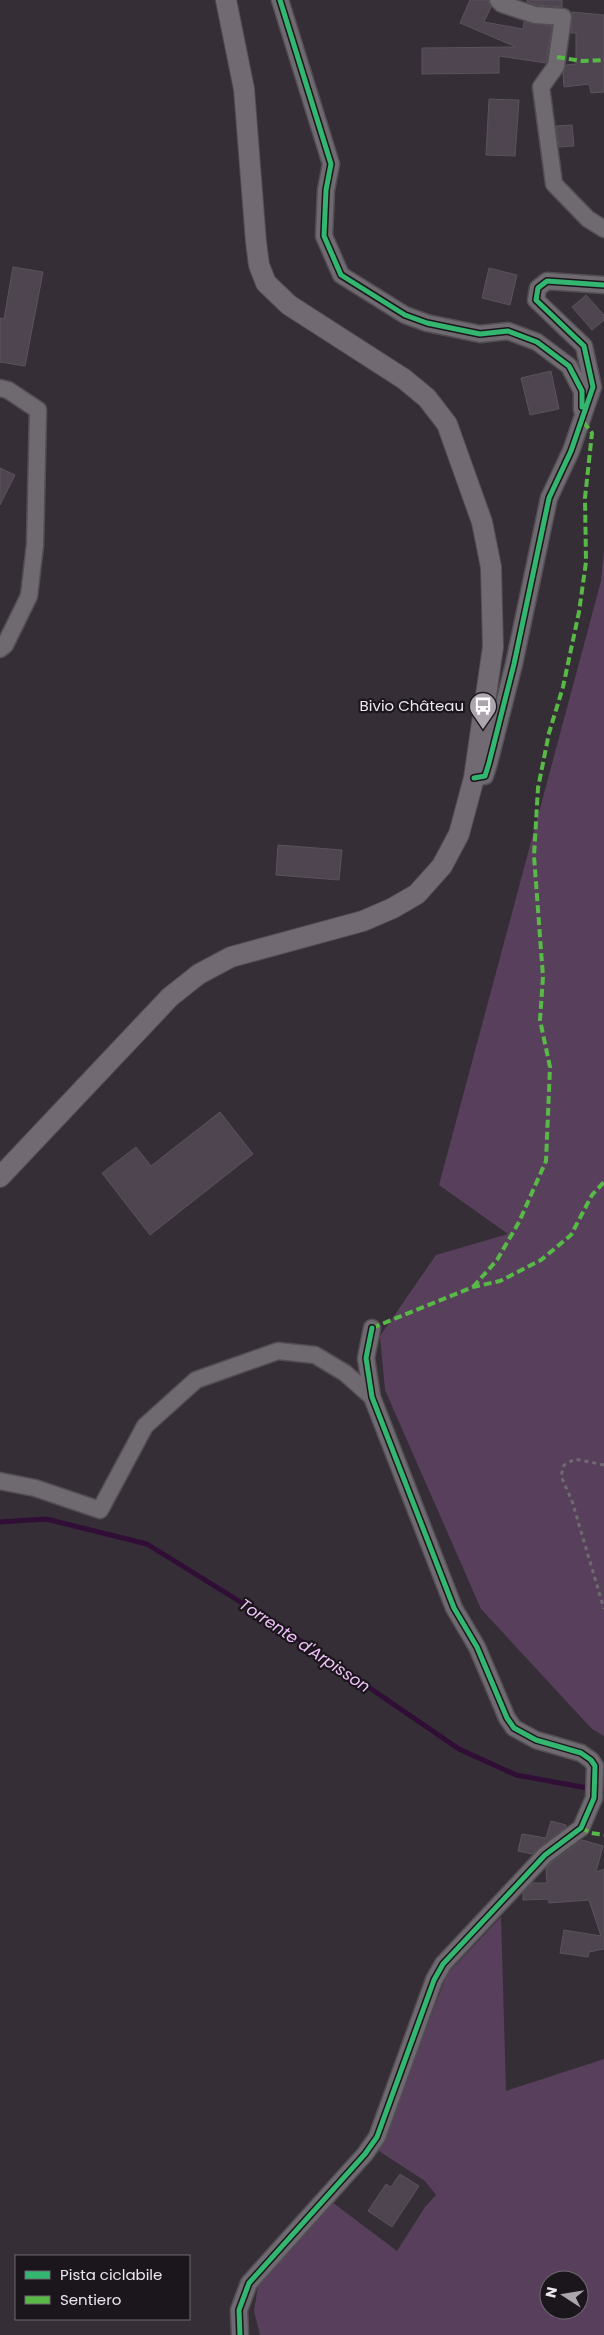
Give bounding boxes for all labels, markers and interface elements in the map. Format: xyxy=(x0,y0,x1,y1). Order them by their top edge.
bus stop icon: Bivio Château xyxy=(468,691,498,730)
place label: Bivio Château xyxy=(360,695,464,716)
water label: Torrente d'Arpisson xyxy=(235,1593,375,1698)
legend xyxy=(15,2255,190,2320)
text: Pista ciclabile xyxy=(60,2264,162,2285)
north arrow xyxy=(539,2270,589,2320)
text: N xyxy=(540,2285,562,2300)
text: Sentiero xyxy=(60,2289,121,2310)

